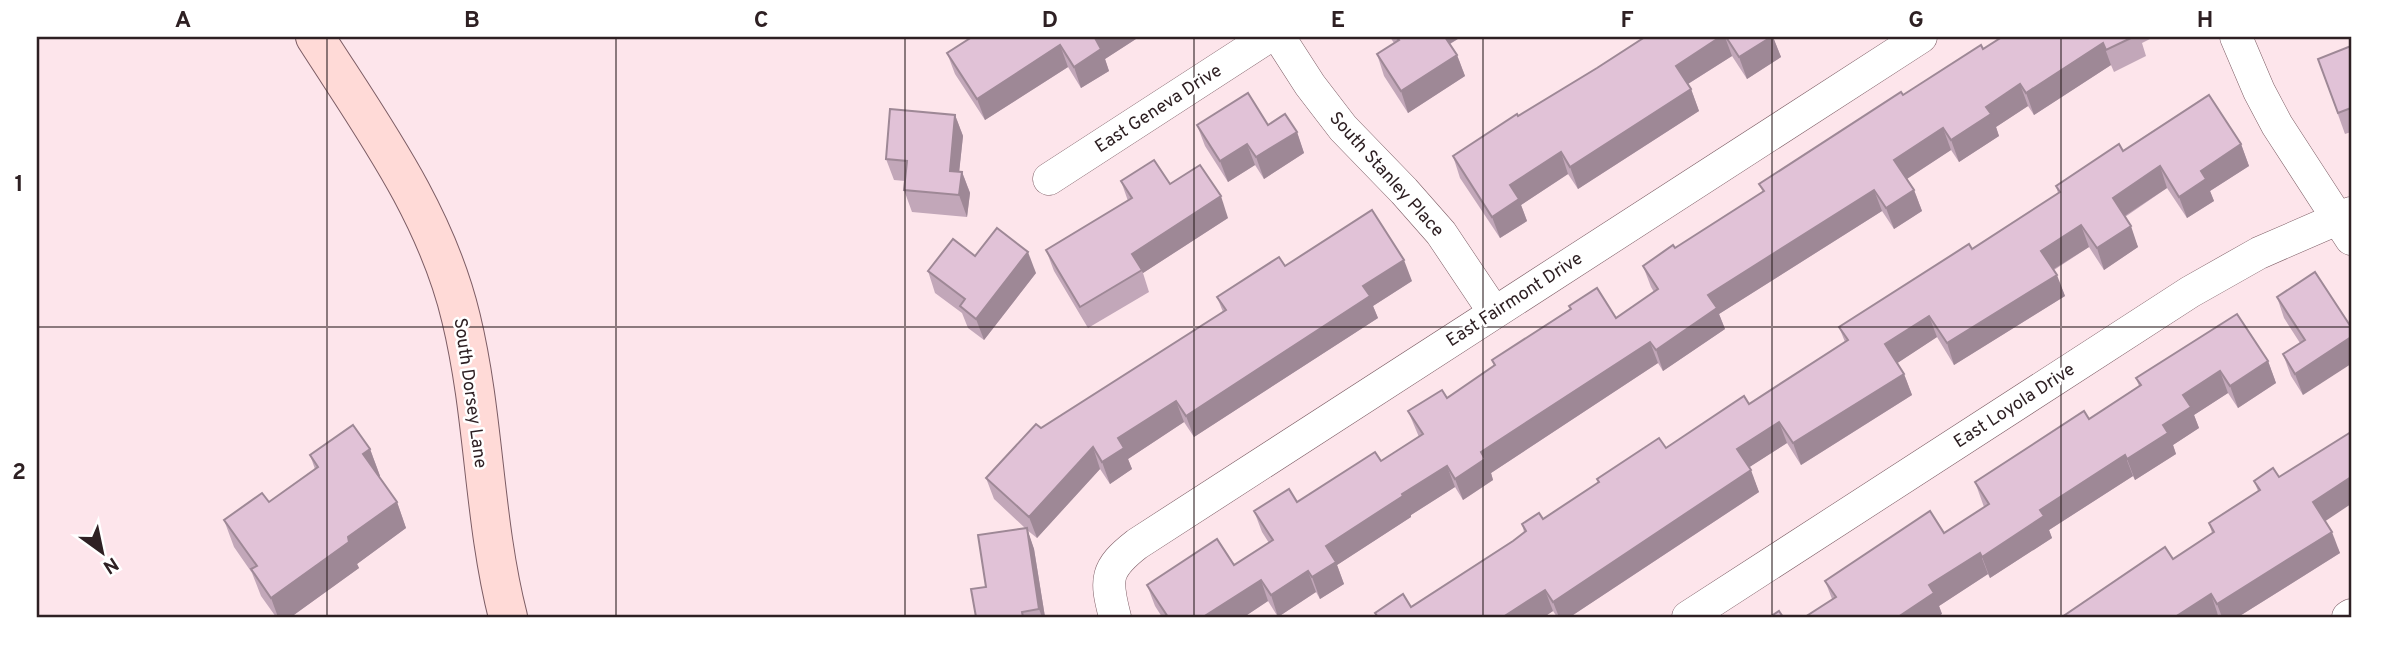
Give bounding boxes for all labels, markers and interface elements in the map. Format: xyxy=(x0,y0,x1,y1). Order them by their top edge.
text: A xyxy=(175,7,191,36)
text: B xyxy=(464,7,480,36)
text: C xyxy=(754,7,768,36)
text: D xyxy=(1042,7,1058,36)
text: E xyxy=(1331,7,1345,36)
text: F xyxy=(1620,7,1634,36)
text: G xyxy=(1908,7,1924,36)
text: H xyxy=(2197,7,2213,36)
street label: East Geneva Drive xyxy=(1091,60,1227,159)
street label: South Stanley Place xyxy=(1324,108,1448,242)
text: 1 xyxy=(14,171,24,200)
street label: East Fairmont Drive xyxy=(1442,248,1587,353)
street label: South Dorsey Lane xyxy=(448,317,491,470)
street label: East Loyola Drive xyxy=(1950,358,2080,454)
text: 2 xyxy=(12,459,26,488)
north arrow xyxy=(66,518,136,588)
text: N xyxy=(98,551,122,578)

